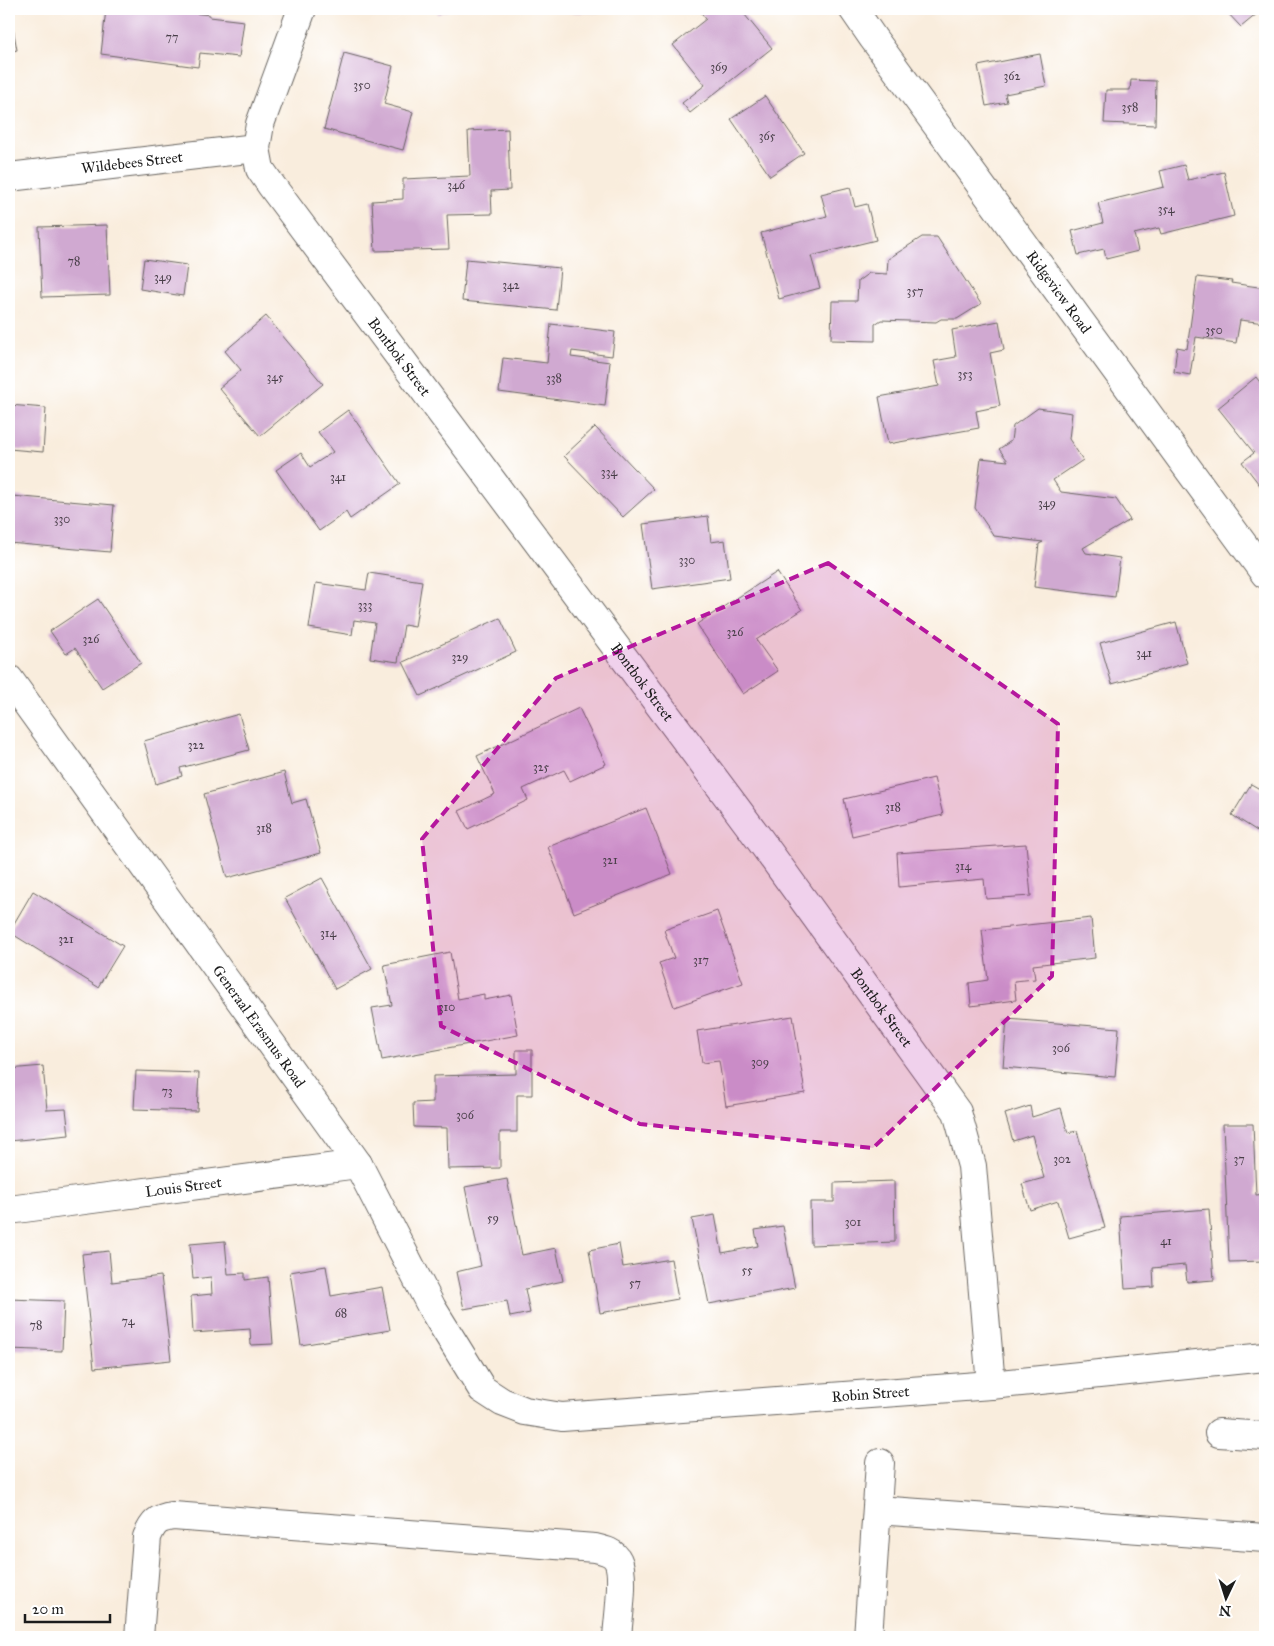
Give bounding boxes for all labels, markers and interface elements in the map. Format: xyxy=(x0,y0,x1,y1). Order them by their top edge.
house number: 77 xyxy=(166,30,178,44)
house number: 369 xyxy=(710,60,728,74)
house number: 362 xyxy=(1004,69,1021,83)
house number: 350 xyxy=(353,78,371,92)
house number: 358 xyxy=(1122,100,1138,114)
house number: 365 xyxy=(759,129,776,143)
street label: Wildebees Street xyxy=(80,148,185,177)
house number: 346 xyxy=(447,178,466,192)
house number: 354 xyxy=(1158,202,1175,216)
street label: Ridgeview Road xyxy=(1023,247,1095,337)
house number: 78 xyxy=(68,254,80,268)
house number: 349 xyxy=(154,270,172,284)
house number: 342 xyxy=(502,278,520,292)
house number: 357 xyxy=(907,284,923,298)
street label: Bontbok Street xyxy=(364,314,435,400)
house number: 350 xyxy=(1205,323,1223,337)
house number: 353 xyxy=(957,367,973,381)
house number: 345 xyxy=(266,370,284,384)
house number: 338 xyxy=(546,371,562,385)
house number: 334 xyxy=(601,465,617,479)
house number: 341 xyxy=(330,470,346,484)
house number: 349 xyxy=(1038,496,1056,510)
house number: 330 xyxy=(54,512,70,526)
house number: 330 xyxy=(679,553,695,567)
house number: 333 xyxy=(358,598,372,612)
house number: 326 xyxy=(727,625,744,639)
house number: 326 xyxy=(83,632,100,646)
street label: Bontbok Street xyxy=(607,639,678,726)
house number: 341 xyxy=(1136,646,1152,660)
house number: 329 xyxy=(451,650,469,664)
house number: 322 xyxy=(188,738,204,752)
house number: 325 xyxy=(533,760,550,774)
house number: 318 xyxy=(885,800,901,814)
house number: 318 xyxy=(256,821,272,835)
house number: 321 xyxy=(602,853,618,867)
house number: 314 xyxy=(955,859,971,873)
house number: 314 xyxy=(320,926,336,940)
house number: 321 xyxy=(58,932,74,946)
house number: 317 xyxy=(693,953,709,967)
street label: Generaal Erasmus Road xyxy=(209,962,309,1092)
street label: Bontbok Street xyxy=(847,965,917,1051)
house number: 310 xyxy=(439,1000,455,1014)
house number: 306 xyxy=(1052,1041,1071,1055)
house number: 309 xyxy=(751,1055,769,1069)
house number: 73 xyxy=(161,1084,173,1098)
house number: 306 xyxy=(456,1108,475,1122)
house number: 302 xyxy=(1053,1152,1071,1166)
house number: 37 xyxy=(1233,1152,1245,1166)
street label: Louis Street xyxy=(144,1173,223,1201)
house number: 59 xyxy=(487,1211,499,1225)
house number: 301 xyxy=(845,1215,861,1229)
house number: 41 xyxy=(1160,1234,1172,1248)
house number: 55 xyxy=(741,1263,753,1277)
house number: 57 xyxy=(629,1276,641,1290)
house number: 68 xyxy=(335,1306,347,1320)
house number: 74 xyxy=(122,1314,135,1328)
house number: 78 xyxy=(30,1318,42,1332)
street label: Robin Street xyxy=(831,1382,911,1406)
north arrow xyxy=(1202,1574,1252,1624)
scale bar xyxy=(25,1591,110,1623)
text: 20 m xyxy=(32,1600,64,1618)
text: N xyxy=(1218,1602,1232,1619)

